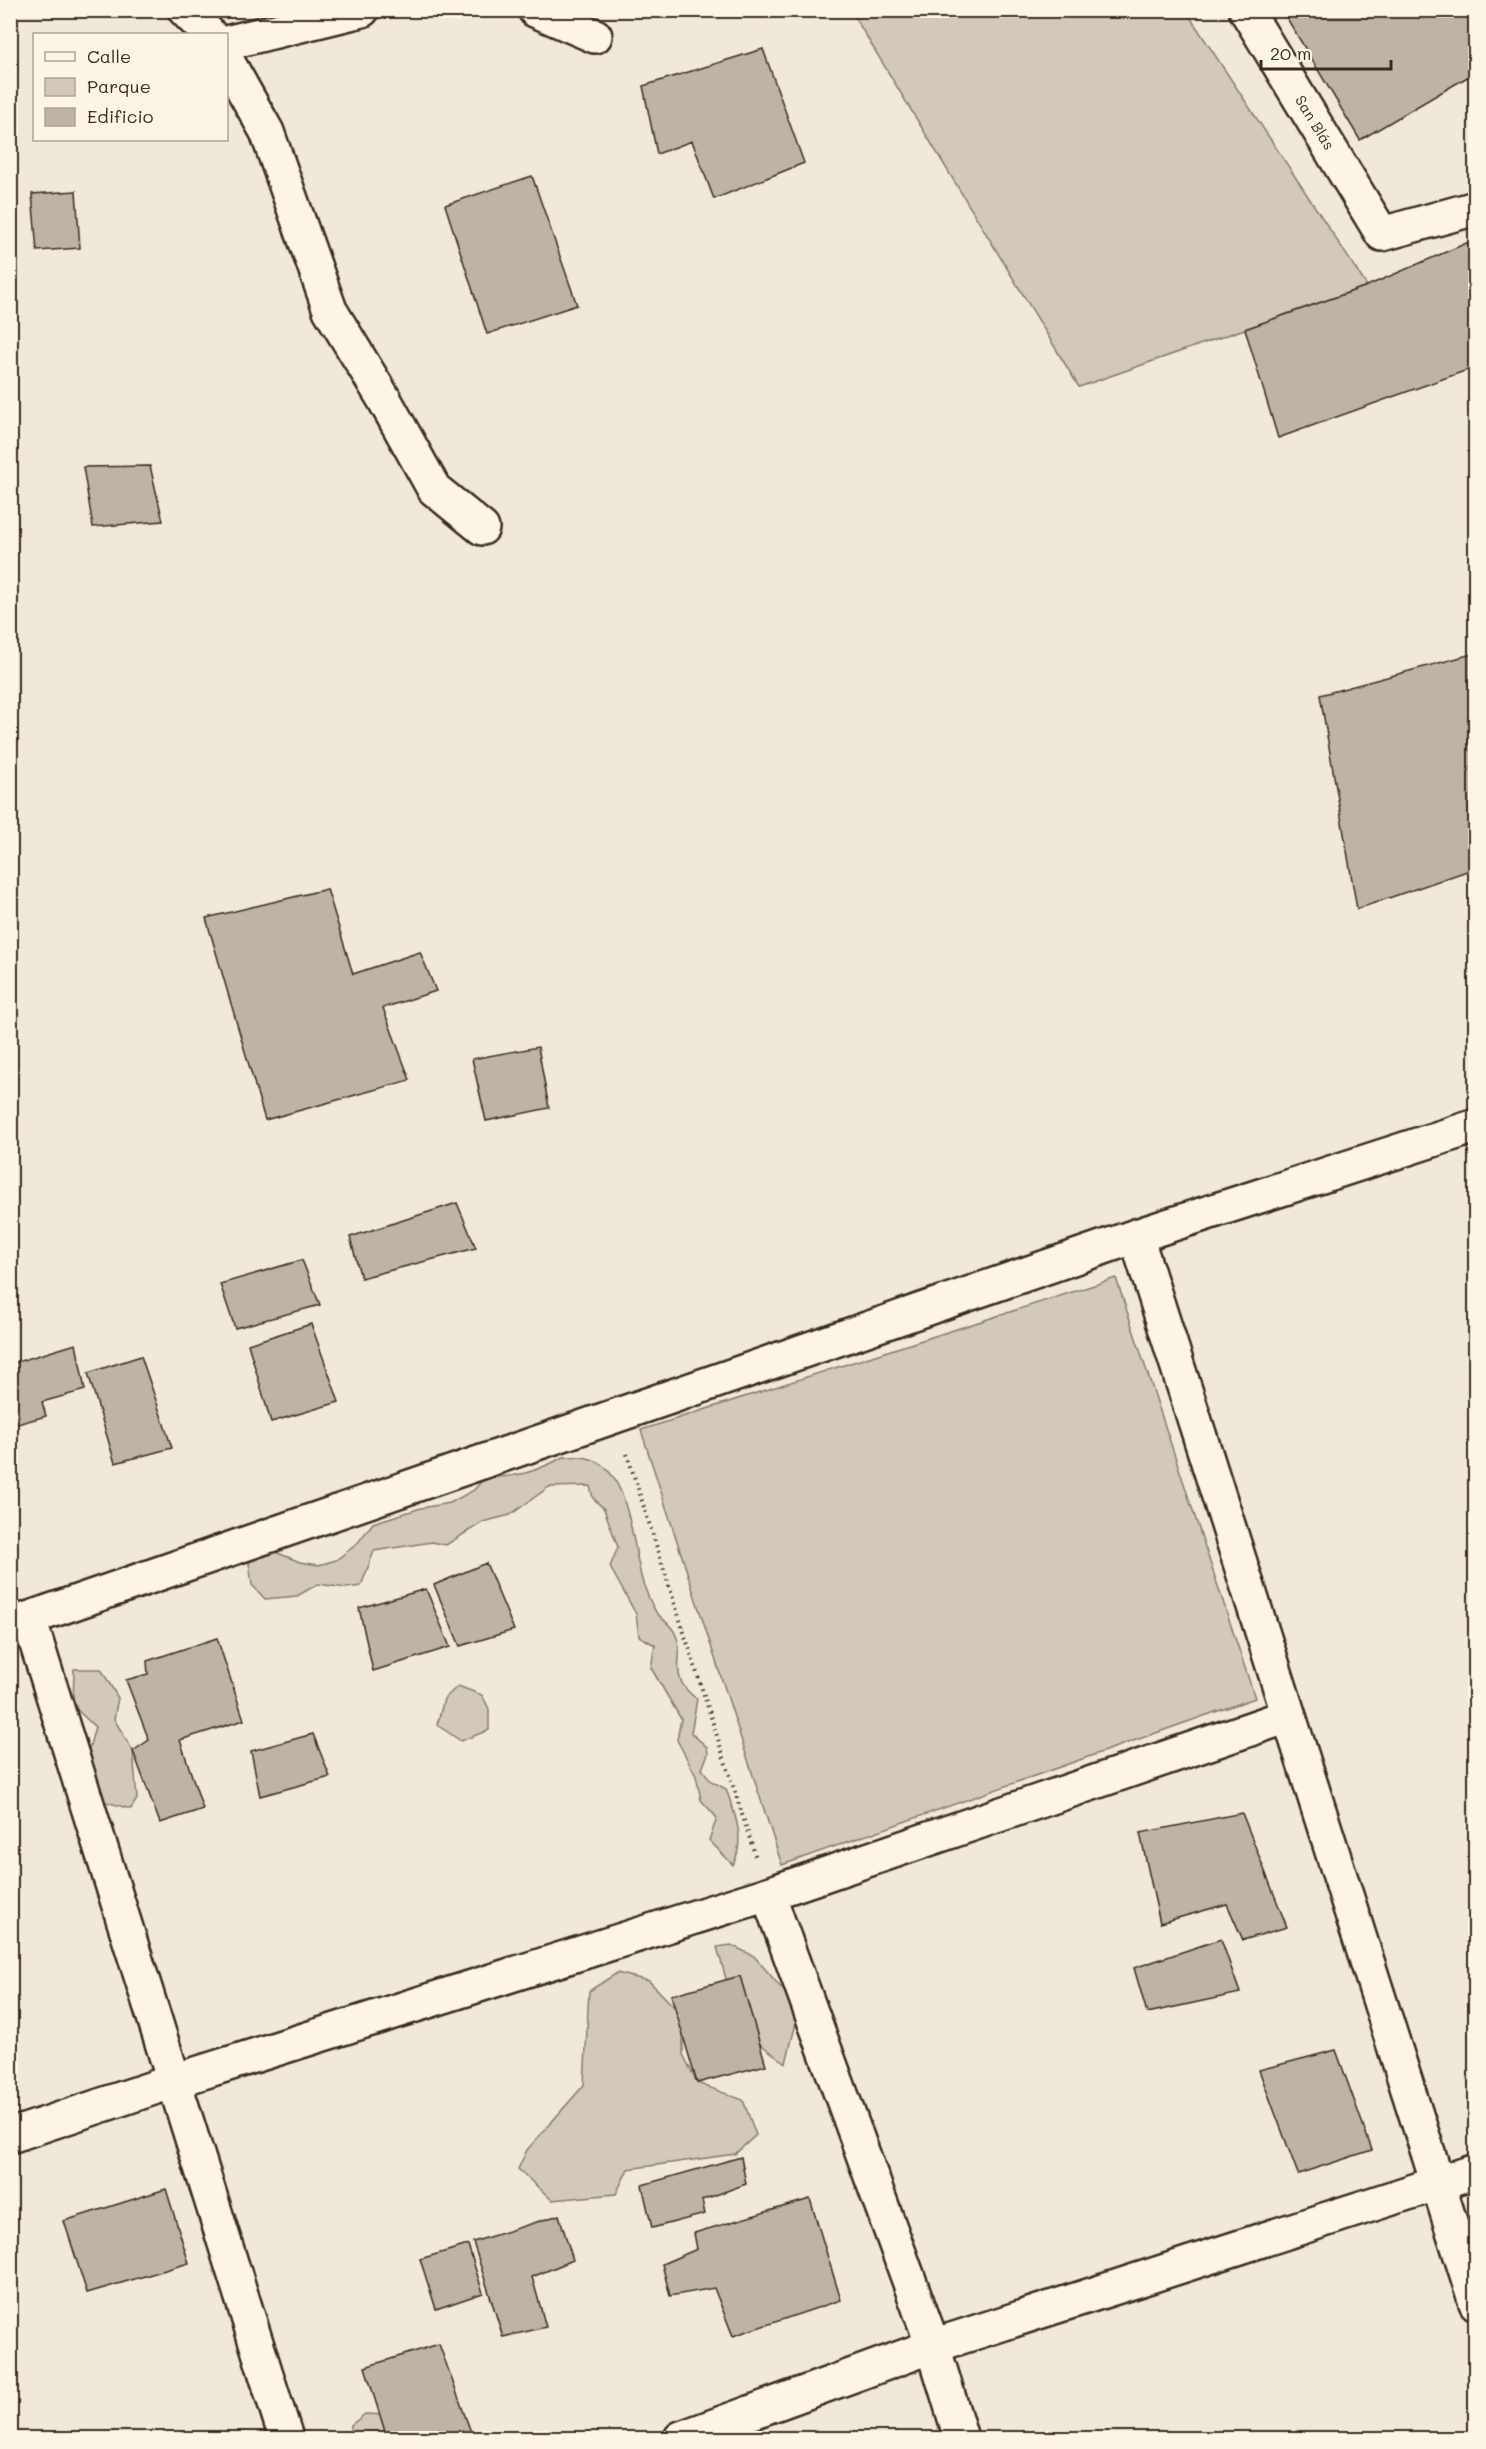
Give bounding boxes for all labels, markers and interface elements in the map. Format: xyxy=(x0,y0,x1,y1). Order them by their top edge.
legend xyxy=(33,33,228,141)
scale bar xyxy=(1261,33,1392,71)
text: 20 m xyxy=(1270,41,1311,65)
text: Calle xyxy=(87,44,131,68)
text: Parque xyxy=(87,74,151,98)
street label: San Blás xyxy=(1291,91,1340,153)
text: Edificio xyxy=(87,104,154,128)

